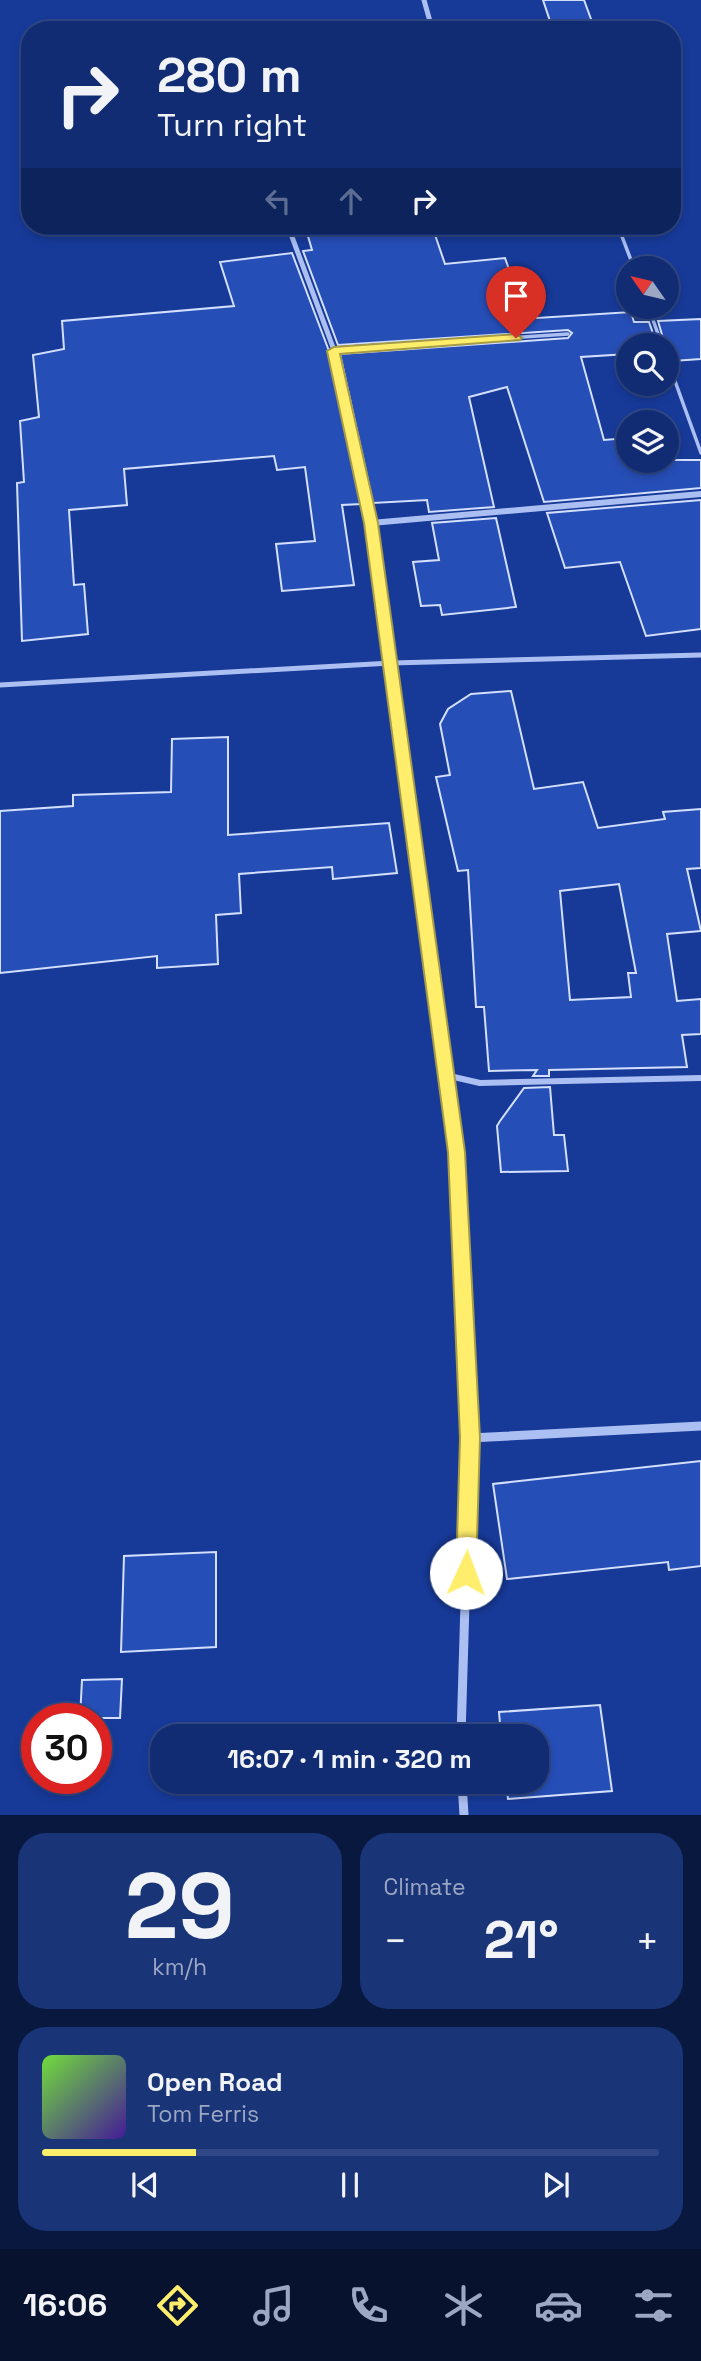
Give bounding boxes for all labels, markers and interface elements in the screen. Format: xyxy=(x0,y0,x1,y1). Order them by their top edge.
text: 280 m xyxy=(157,44,302,106)
icon: right xyxy=(42,49,133,140)
text: Turn right xyxy=(157,105,307,145)
icon: left xyxy=(259,182,297,220)
icon: ahead xyxy=(332,182,370,220)
icon: right xyxy=(405,182,443,220)
north arrow xyxy=(616,256,679,318)
map controls xyxy=(616,256,679,473)
pin xyxy=(486,266,546,338)
icon: arrive xyxy=(497,277,535,315)
button: search xyxy=(616,333,679,396)
button: layers xyxy=(616,410,679,473)
position arrow xyxy=(429,1536,503,1610)
speed limit sign: 30 xyxy=(21,1703,112,1794)
text: 16:07 · 1 min · 320 m xyxy=(227,1742,472,1776)
text: 29 xyxy=(125,1848,235,1965)
text: Climate xyxy=(384,1872,466,1902)
text: 21° xyxy=(484,1907,559,1973)
text: − xyxy=(384,1917,407,1965)
text: + xyxy=(635,1917,659,1965)
text: km/h xyxy=(152,1952,207,1982)
text: Open Road xyxy=(147,2065,283,2099)
text: Tom Ferris xyxy=(147,2099,259,2129)
icon: previous xyxy=(126,2166,164,2204)
icon: pause xyxy=(331,2166,369,2204)
icon: next xyxy=(537,2166,575,2204)
icon: directions xyxy=(153,2281,202,2330)
icon: music xyxy=(249,2281,298,2330)
icon: phone xyxy=(344,2281,393,2330)
icon: climate xyxy=(439,2281,488,2330)
icon: car xyxy=(534,2281,583,2330)
icon: filters xyxy=(629,2281,678,2330)
text: 16:06 xyxy=(23,2285,107,2325)

